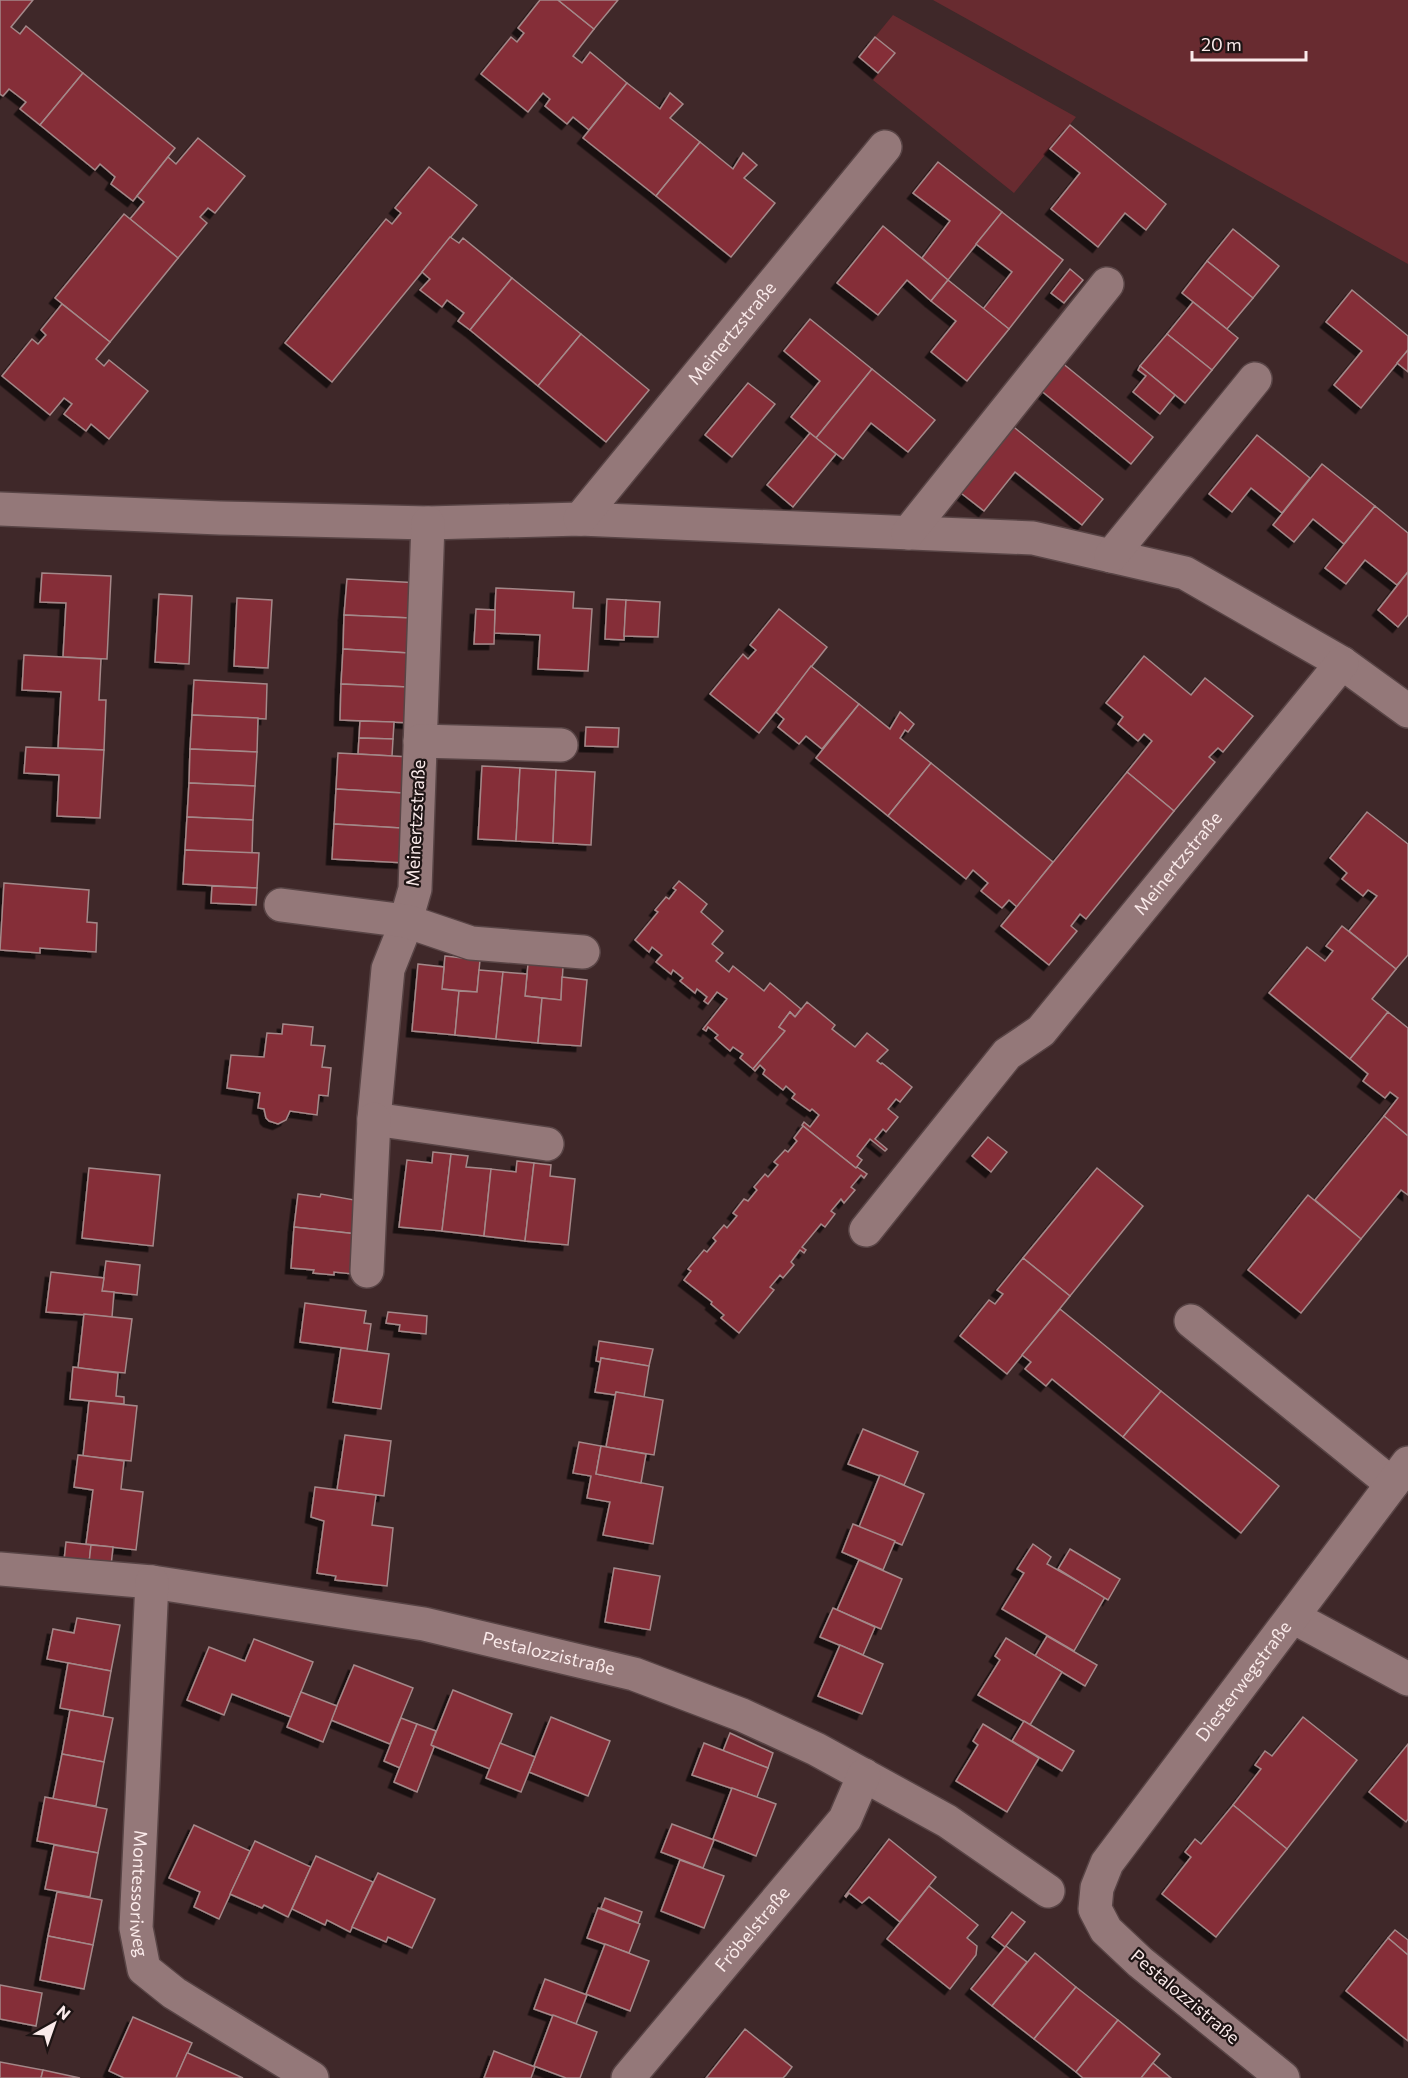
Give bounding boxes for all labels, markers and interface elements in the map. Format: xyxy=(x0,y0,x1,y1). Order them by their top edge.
scale bar xyxy=(1192,24,1306,62)
text: 20 m xyxy=(1201,33,1242,55)
street label: Meinertzstraße xyxy=(683,277,780,389)
street label: Meinertzstraße xyxy=(401,759,429,887)
street label: Meinertzstraße xyxy=(1129,807,1226,919)
street label: Diesterwegstraße xyxy=(1190,1616,1295,1745)
street label: Pestalozzistraße xyxy=(480,1626,618,1679)
street label: Montessoriweg xyxy=(125,1830,153,1959)
street label: Fröbelstraße xyxy=(710,1881,794,1976)
street label: Pestalozzistraße xyxy=(1127,1944,1245,2048)
north arrow xyxy=(24,1994,84,2054)
text: N xyxy=(53,2001,75,2023)

